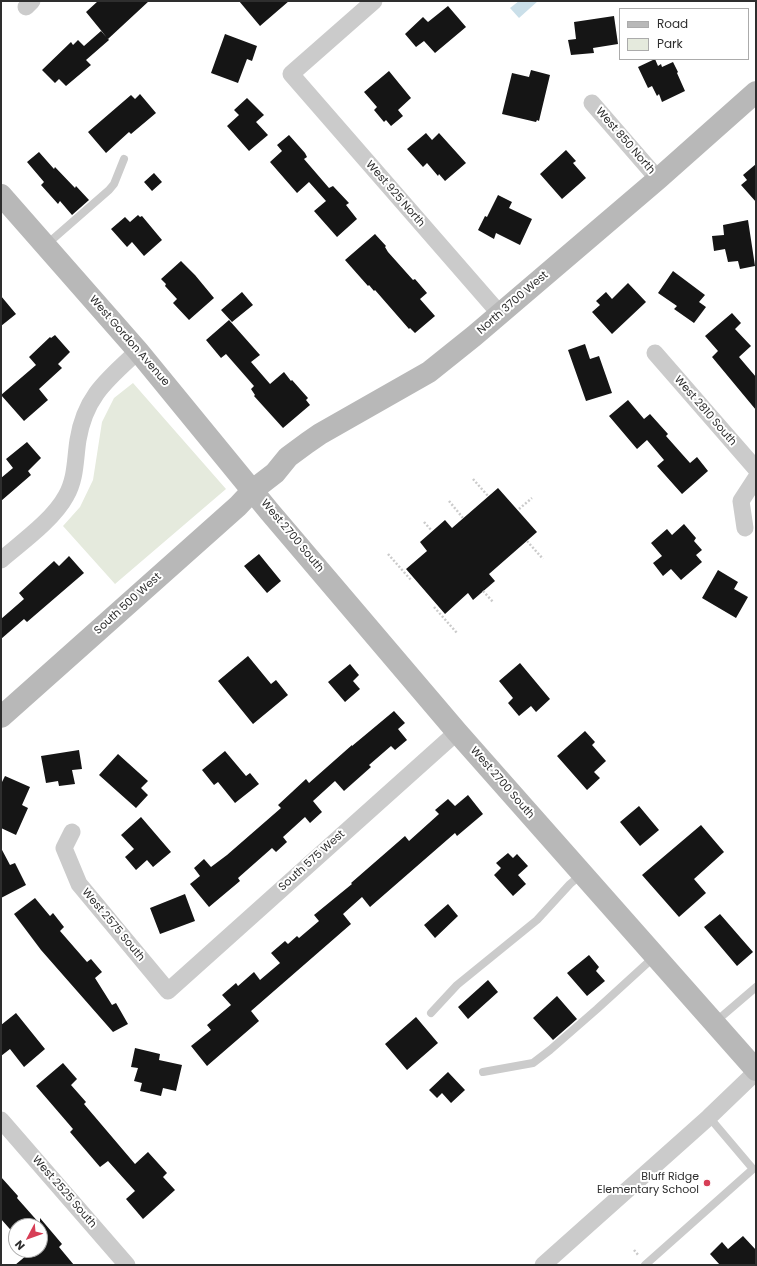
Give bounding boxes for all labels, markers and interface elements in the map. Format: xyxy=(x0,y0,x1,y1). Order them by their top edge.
legend xyxy=(619,8,749,60)
text: Road xyxy=(657,15,688,32)
text: Park xyxy=(657,35,683,52)
street label: West 850 North xyxy=(593,105,657,177)
street label: West 925 North xyxy=(363,158,427,230)
street label: North 3700 West xyxy=(475,269,551,337)
street label: West Gordon Avenue xyxy=(86,293,172,389)
street label: West 2810 South xyxy=(671,373,739,449)
street label: West 2700 South xyxy=(258,497,326,575)
street label: South 500 West xyxy=(92,570,164,638)
street label: West 2700 South xyxy=(467,744,537,822)
street label: South 575 West xyxy=(276,828,348,894)
street label: West 2575 South xyxy=(79,886,147,964)
street label: West 2525 South xyxy=(29,1153,99,1231)
place label: Bluff Ridge Elementary School xyxy=(597,1170,699,1196)
marker: Bluff Ridge Elementary School xyxy=(702,1178,712,1188)
north arrow xyxy=(8,1218,48,1258)
text: N xyxy=(11,1237,28,1254)

